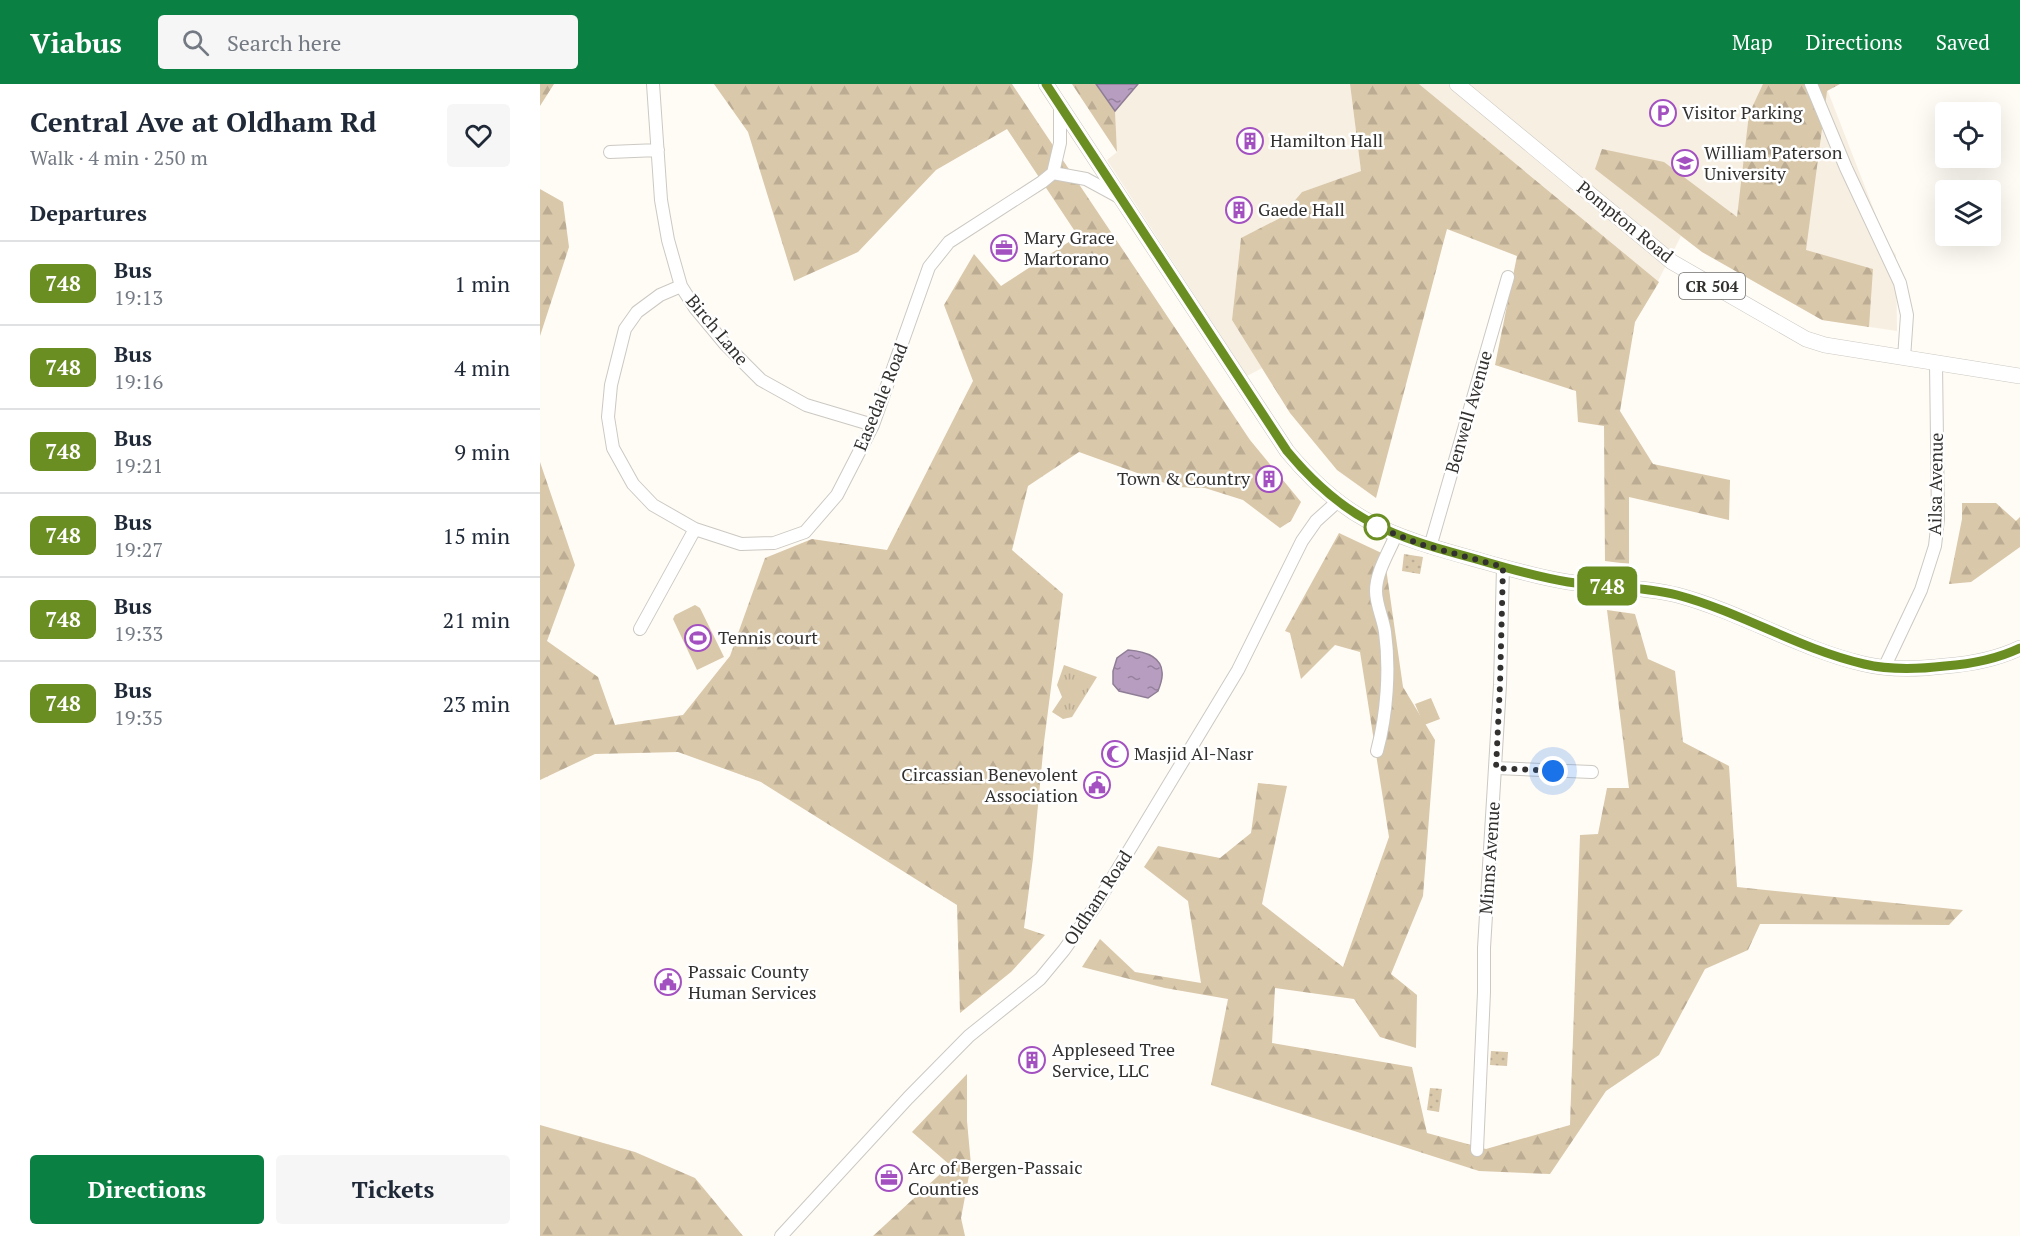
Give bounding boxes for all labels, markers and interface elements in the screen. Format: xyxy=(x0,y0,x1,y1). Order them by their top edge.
search box xyxy=(158,15,578,69)
text: Viabus xyxy=(30,24,122,61)
icon: search xyxy=(179,26,212,59)
text: Search here xyxy=(227,28,341,57)
text: Map xyxy=(1732,28,1773,56)
text: Directions xyxy=(1806,28,1903,56)
text: Saved xyxy=(1936,28,1990,56)
parking icon: Visitor Parking xyxy=(1648,98,1678,128)
place label: Visitor Parking xyxy=(1682,100,1803,124)
map controls xyxy=(1935,102,2001,246)
button: locate xyxy=(1935,102,2001,168)
text: Central Ave at Oldham Rd xyxy=(30,103,376,140)
button: heart xyxy=(447,104,510,167)
building icon: Hamilton Hall xyxy=(1235,126,1265,156)
place label: Hamilton Hall xyxy=(1270,128,1383,152)
place label: William Paterson University xyxy=(1704,140,1843,185)
text: Walk · 4 min · 250 m xyxy=(30,144,208,171)
school or university icon: William Paterson University xyxy=(1670,148,1700,178)
street label: Pompton Road xyxy=(1572,175,1679,268)
button: layers xyxy=(1935,180,2001,246)
building icon: Gaede Hall xyxy=(1224,195,1254,225)
place label: Gaede Hall xyxy=(1258,197,1345,221)
text: Departures xyxy=(30,198,147,227)
place label: Mary Grace Martorano xyxy=(1024,225,1115,270)
office icon: Mary Grace Martorano xyxy=(989,233,1019,263)
text: Bus xyxy=(114,255,152,284)
text: 748 xyxy=(45,269,81,297)
text: 1 min xyxy=(454,269,510,298)
road number: CR 504 xyxy=(1679,273,1745,299)
text: 19:13 xyxy=(114,284,163,311)
street label: Birch Lane xyxy=(681,289,754,370)
text: Bus xyxy=(114,339,152,368)
street label: Easedale Road xyxy=(848,339,913,454)
street label: Benwell Avenue xyxy=(1439,348,1497,476)
text: 748 xyxy=(45,353,81,381)
text: 4 min xyxy=(454,353,510,382)
text: 19:16 xyxy=(114,368,163,395)
text: Bus xyxy=(114,423,152,452)
street label: Ailsa Avenue xyxy=(1922,432,1948,536)
text: 748 xyxy=(45,437,81,465)
text: 9 min xyxy=(454,437,510,466)
text: 19:21 xyxy=(114,452,163,479)
building icon: Town & Country xyxy=(1254,464,1284,494)
place label: Town & Country xyxy=(1117,466,1251,490)
text: Bus xyxy=(114,507,152,536)
unlabelled marker xyxy=(1364,514,1390,540)
text: 748 xyxy=(45,521,81,549)
text: 15 min xyxy=(443,521,510,550)
text: 19:27 xyxy=(114,536,163,563)
line badge: 748 xyxy=(1572,566,1642,606)
text: 748 xyxy=(1589,572,1625,600)
text: Bus xyxy=(114,591,152,620)
text: 748 xyxy=(45,605,81,633)
text: 21 min xyxy=(443,605,510,634)
text: 19:33 xyxy=(114,620,163,647)
sports icon: Tennis court xyxy=(683,623,713,653)
place label: Tennis court xyxy=(718,625,818,649)
text: Bus xyxy=(114,675,152,704)
text: 748 xyxy=(45,689,81,717)
text: 23 min xyxy=(443,689,510,718)
text: 19:35 xyxy=(114,704,163,731)
mosque icon: Masjid Al-Nasr xyxy=(1100,739,1130,769)
place label: Masjid Al-Nasr xyxy=(1134,741,1254,765)
your location xyxy=(1538,756,1568,786)
place label: Circassian Benevolent Association xyxy=(901,762,1078,807)
public building icon: Circassian Benevolent Association xyxy=(1082,770,1112,800)
street label: Minns Avenue xyxy=(1473,801,1505,915)
street label: Oldham Road xyxy=(1058,845,1137,949)
place label: Passaic County Human Services xyxy=(688,959,817,1004)
public building icon: Passaic County Human Services xyxy=(653,967,683,997)
place label: Appleseed Tree Service, LLC xyxy=(1052,1037,1175,1082)
building icon: Appleseed Tree Service, LLC xyxy=(1017,1045,1047,1075)
button: Directions xyxy=(30,1155,264,1224)
button: Tickets xyxy=(276,1155,510,1224)
place label: Arc of Bergen-Passaic Counties xyxy=(908,1155,1083,1200)
office icon: Arc of Bergen-Passaic Counties xyxy=(874,1163,904,1193)

